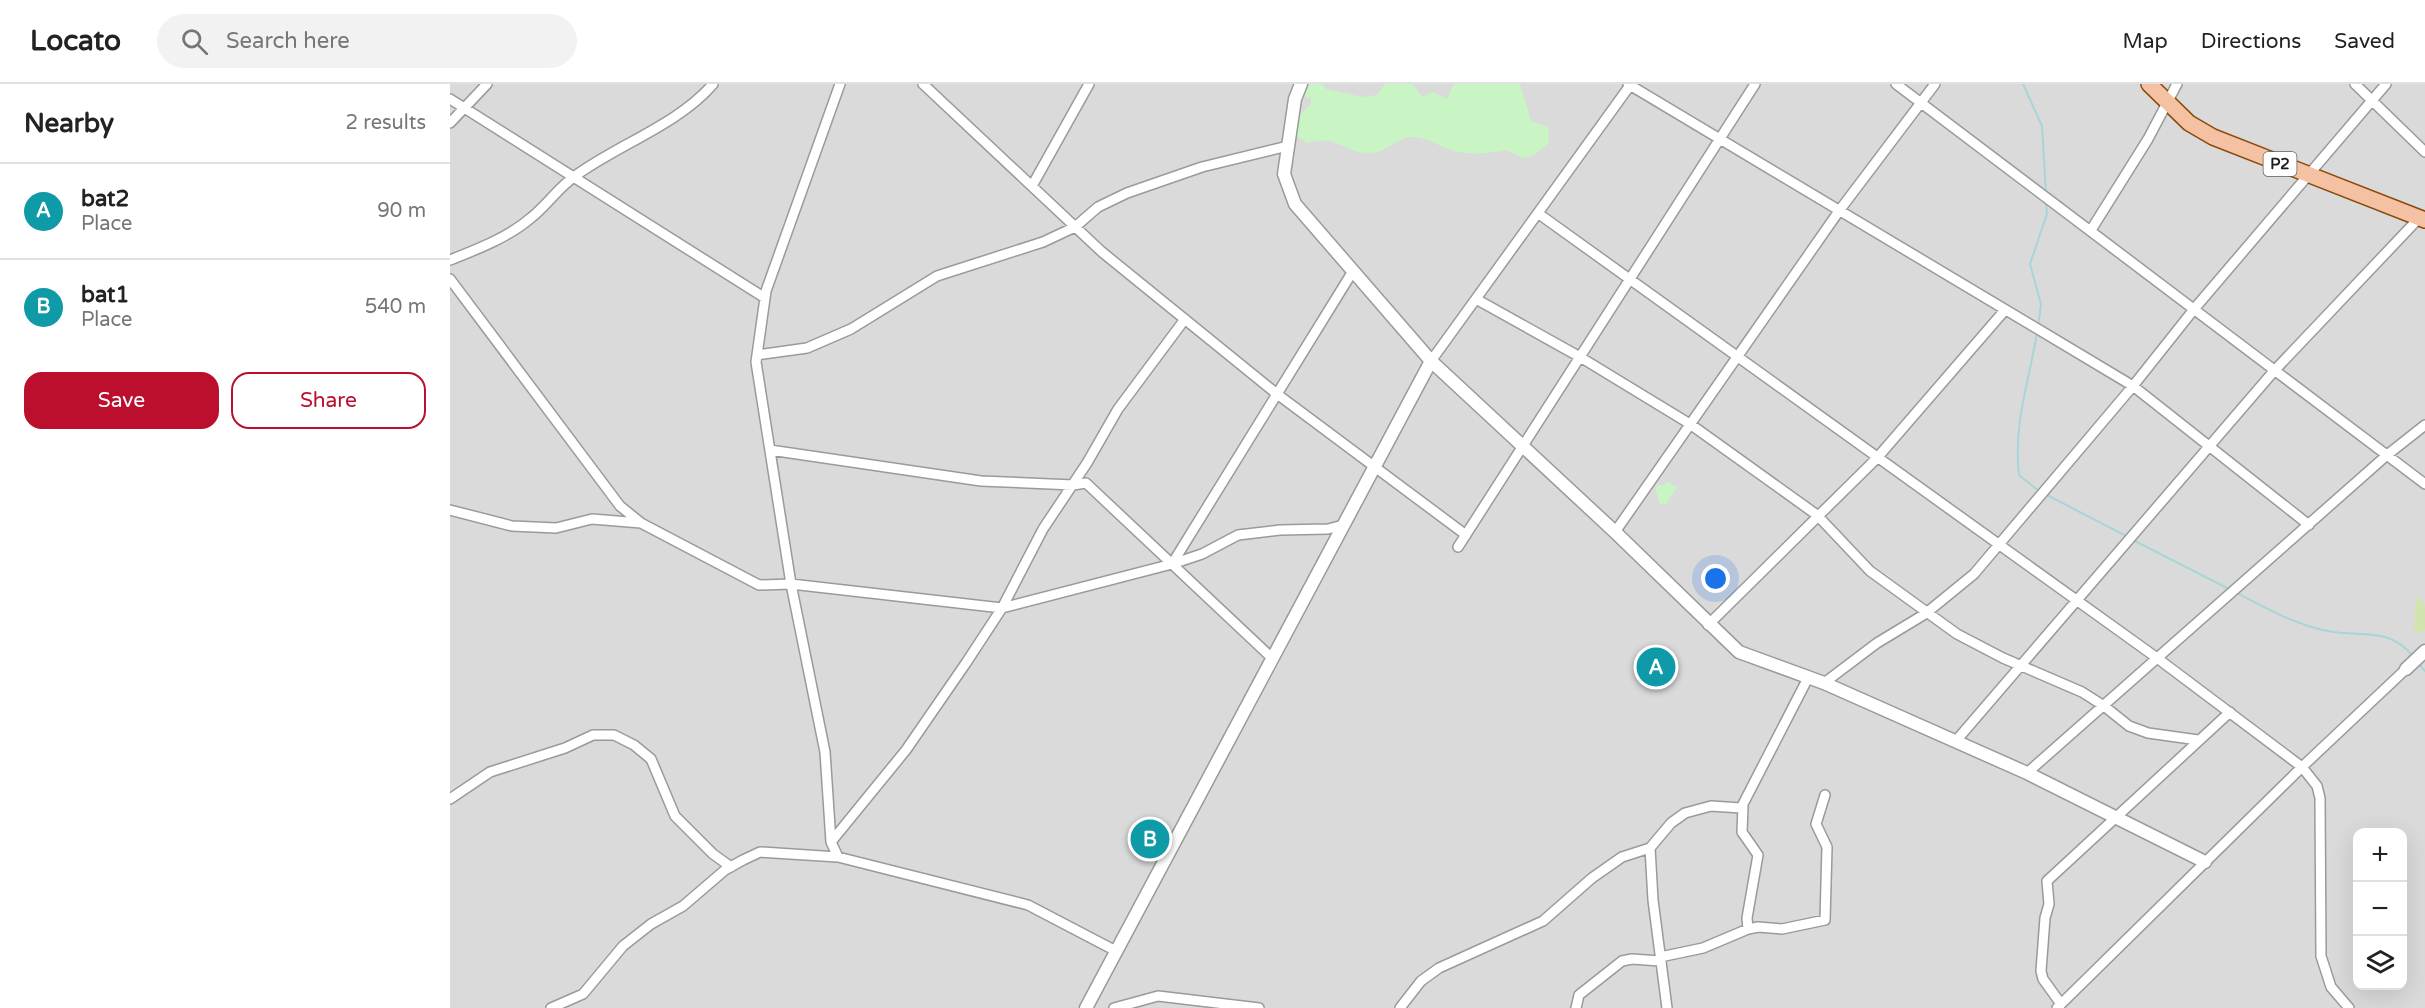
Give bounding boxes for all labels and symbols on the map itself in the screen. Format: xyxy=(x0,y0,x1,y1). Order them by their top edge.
road number: P2 xyxy=(2264,152,2296,176)
your location xyxy=(1701,564,1730,593)
pin: A xyxy=(1636,644,1676,690)
pin: B xyxy=(1130,816,1170,861)

